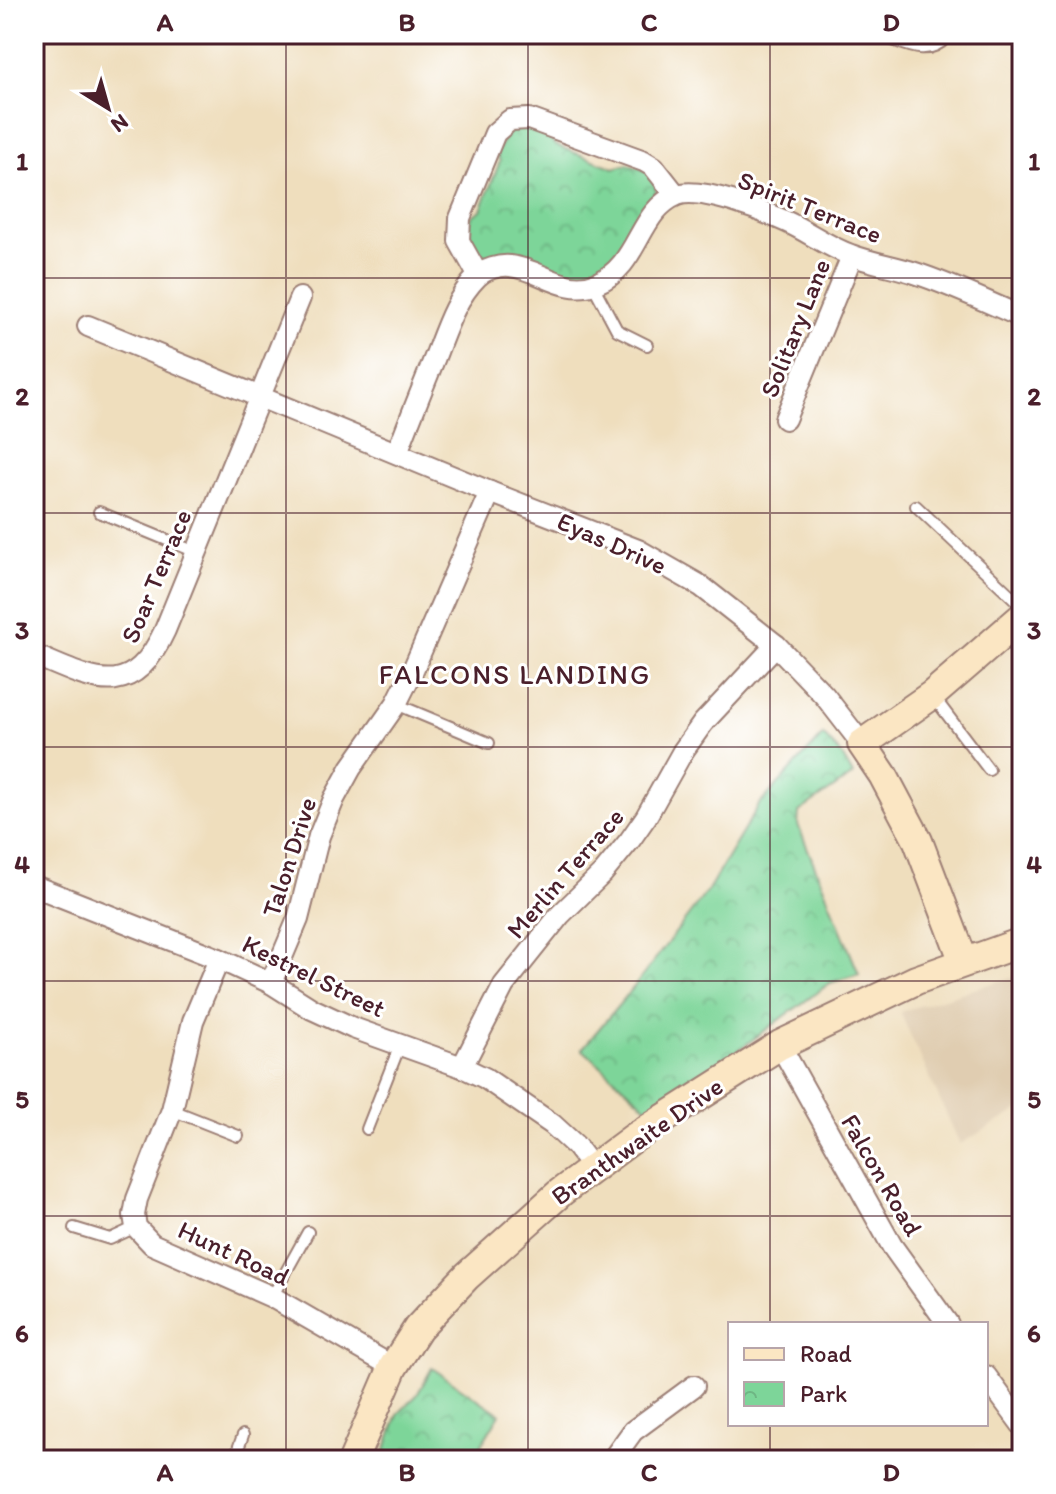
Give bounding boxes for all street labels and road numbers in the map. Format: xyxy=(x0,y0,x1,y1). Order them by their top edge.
street label: Spirit Terrace xyxy=(733,164,887,250)
street label: Solitary Lane xyxy=(753,254,837,402)
street label: Soar Terrace xyxy=(113,504,199,648)
street label: Eyas Drive xyxy=(552,505,672,581)
street label: Talon Drive xyxy=(255,793,323,921)
street label: Merlin Terrace xyxy=(499,801,631,945)
street label: Kestrel Street xyxy=(237,928,391,1025)
street label: Branthwaite Drive xyxy=(545,1070,729,1212)
street label: Falcon Road xyxy=(834,1108,930,1242)
street label: Hunt Road xyxy=(173,1213,295,1293)

